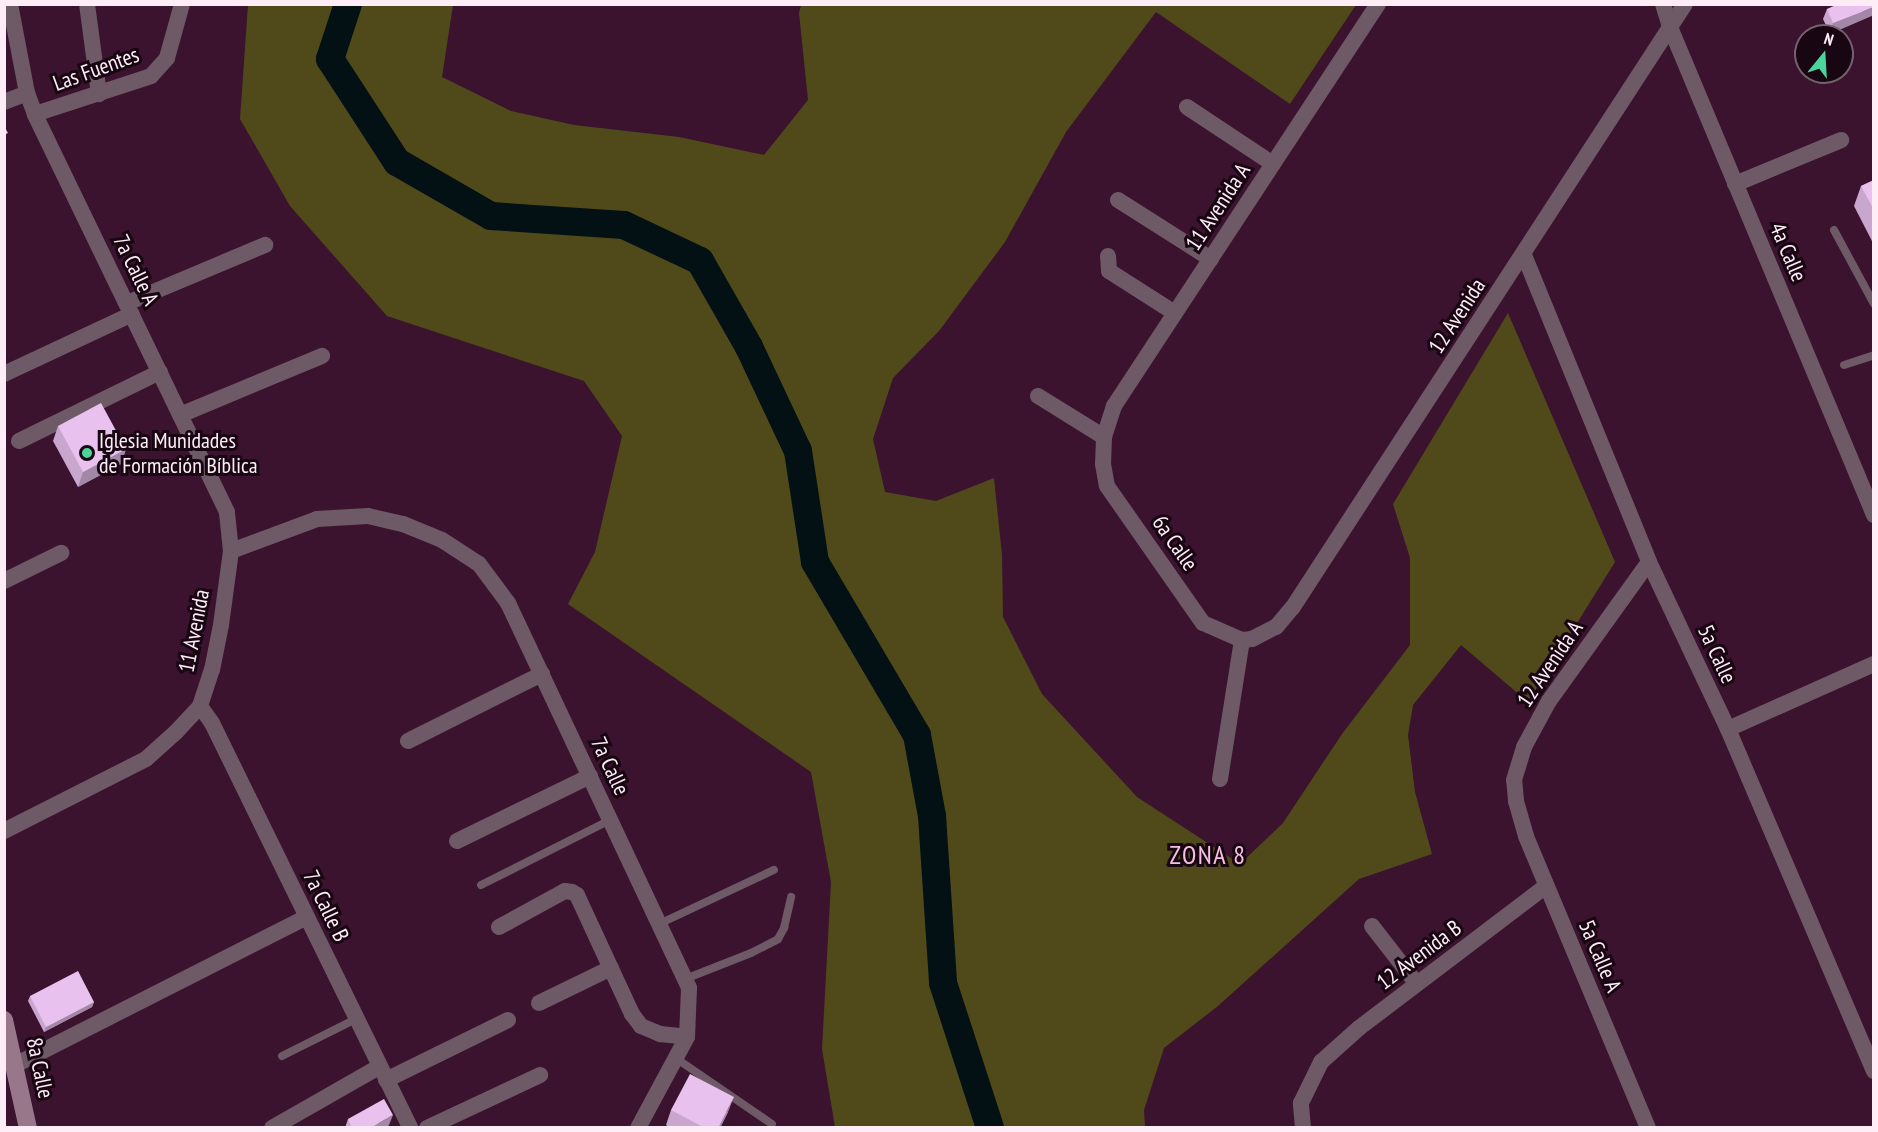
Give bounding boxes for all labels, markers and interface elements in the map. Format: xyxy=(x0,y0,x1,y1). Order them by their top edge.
north arrow xyxy=(1794,24,1854,84)
text: N xyxy=(1822,28,1836,50)
street label: Las Fuentes xyxy=(49,41,143,97)
street label: 11 Avenida A xyxy=(1180,158,1256,256)
street label: 4a Calle xyxy=(1764,219,1812,285)
street label: 7a Calle A xyxy=(107,230,165,310)
street label: 12 Avenida xyxy=(1423,273,1491,359)
place label: Iglesia Munidades de Formación Bíblica xyxy=(99,427,258,478)
marker: Iglesia Munidades de Formación Bíblica xyxy=(80,446,94,460)
street label: 6a Calle xyxy=(1147,510,1203,576)
street label: 11 Avenida xyxy=(173,587,215,675)
street label: 12 Avenida A xyxy=(1511,615,1589,713)
street label: 5a Calle xyxy=(1692,621,1742,687)
street label: 7a Calle xyxy=(585,733,635,799)
district label: ZONA 8 xyxy=(1169,839,1247,871)
street label: 7a Calle B xyxy=(297,866,355,946)
street label: 12 Avenida B xyxy=(1371,914,1467,996)
street label: 5a Calle A xyxy=(1573,916,1627,996)
street label: 8a Calle xyxy=(21,1035,59,1101)

